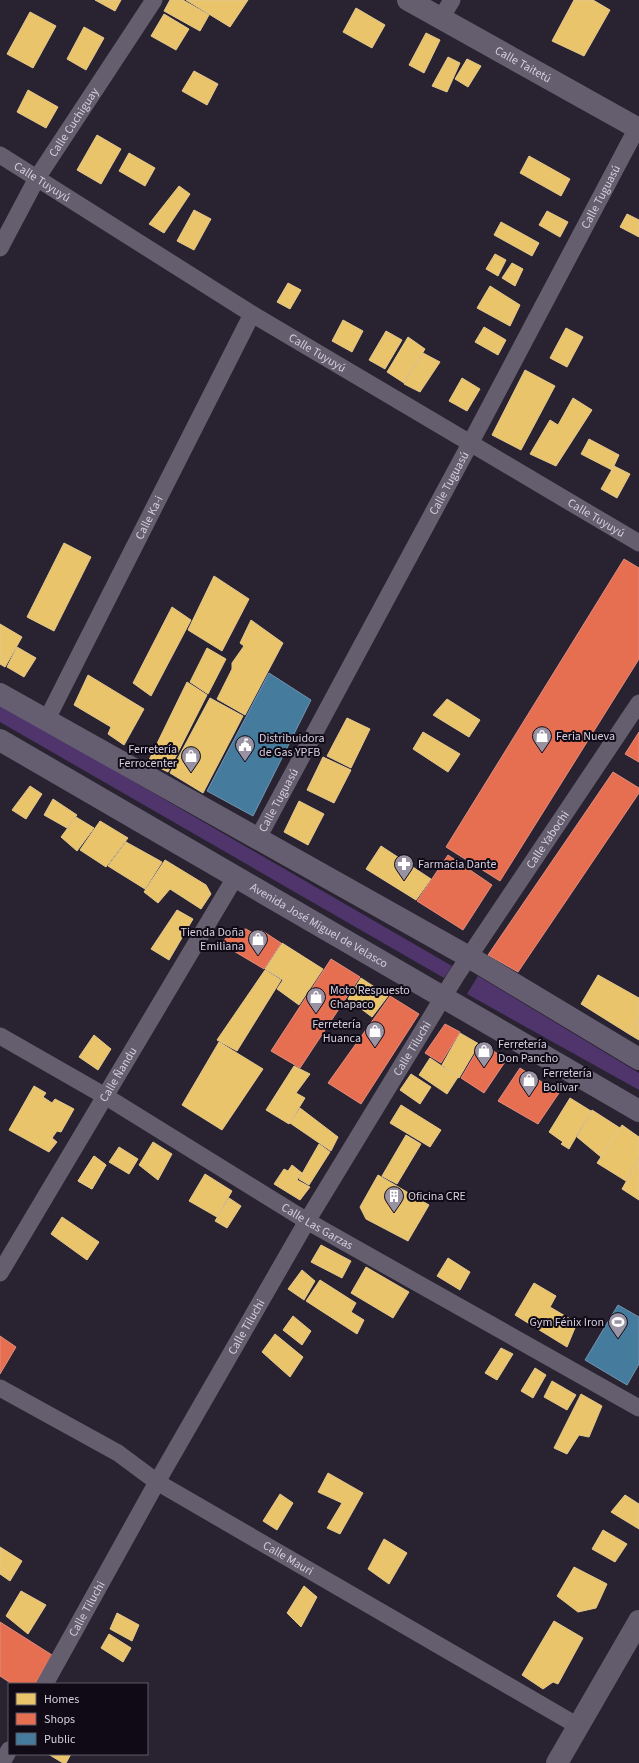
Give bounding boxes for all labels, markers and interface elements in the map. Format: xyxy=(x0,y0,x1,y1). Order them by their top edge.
street label: Calle Taitetú xyxy=(492,42,554,87)
street label: Calle Cuchiguay xyxy=(45,84,103,160)
street label: Calle Tuyuyú xyxy=(10,158,74,206)
street label: Calle Tuguasú xyxy=(577,162,625,232)
street label: Calle Tuyuyú xyxy=(285,330,349,377)
street label: Calle Tuguasú xyxy=(425,448,473,518)
street label: Calle Ka-i xyxy=(131,493,168,543)
street label: Calle Tuyuyú xyxy=(564,495,628,542)
shop icon: Feria Nueva xyxy=(531,725,553,753)
place label: Feria Nueva xyxy=(556,728,615,745)
place label: Distribuidora de Gas YPFB xyxy=(259,730,325,761)
public building icon: Distribuidora de Gas YPFB xyxy=(234,734,256,762)
place label: Ferretería Ferrocenter xyxy=(119,741,178,772)
shop icon: Ferretería Ferrocenter xyxy=(180,745,202,773)
street label: Calle Tuguasú xyxy=(255,765,303,835)
street label: Calle Yabochi xyxy=(522,807,573,872)
pharmacy icon: Farmacia Dante xyxy=(393,853,415,881)
place label: Farmacia Dante xyxy=(418,856,496,873)
street label: Avenida José Miguel de Velasco xyxy=(247,879,391,972)
place label: Tienda Doña Emiliana xyxy=(180,924,244,955)
shop icon: Tienda Doña Emiliana xyxy=(247,928,269,956)
place label: Moto Respuesto Chapaco xyxy=(330,982,410,1013)
shop icon: Moto Respuesto Chapaco xyxy=(305,986,327,1014)
place label: Ferretería Huanca xyxy=(312,1016,361,1047)
street label: Calle Tiluchi xyxy=(389,1018,436,1079)
shop icon: Ferretería Huanca xyxy=(364,1020,386,1048)
place label: Ferretería Don Pancho xyxy=(498,1036,558,1067)
shop icon: Ferretería Don Pancho xyxy=(473,1040,495,1068)
street label: Calle Ñandu xyxy=(96,1044,141,1105)
place label: Ferretería Bolivar xyxy=(543,1065,592,1096)
shop icon: Ferretería Bolivar xyxy=(518,1069,540,1097)
building icon: Oficina CRE xyxy=(383,1185,405,1213)
place label: Oficina CRE xyxy=(408,1188,466,1205)
street label: Calle Las Garzas xyxy=(278,1199,356,1254)
street label: Calle Tiluchi xyxy=(224,1296,269,1358)
sports icon: Gym Fénix Iron xyxy=(607,1311,629,1339)
place label: Gym Fénix Iron xyxy=(529,1314,604,1331)
street label: Calle Mauri xyxy=(260,1537,316,1580)
street label: Calle Tiluchi xyxy=(65,1578,109,1640)
legend xyxy=(8,1683,148,1755)
text: Homes xyxy=(44,1691,79,1708)
text: Shops xyxy=(44,1711,75,1728)
text: Public xyxy=(44,1731,76,1748)

